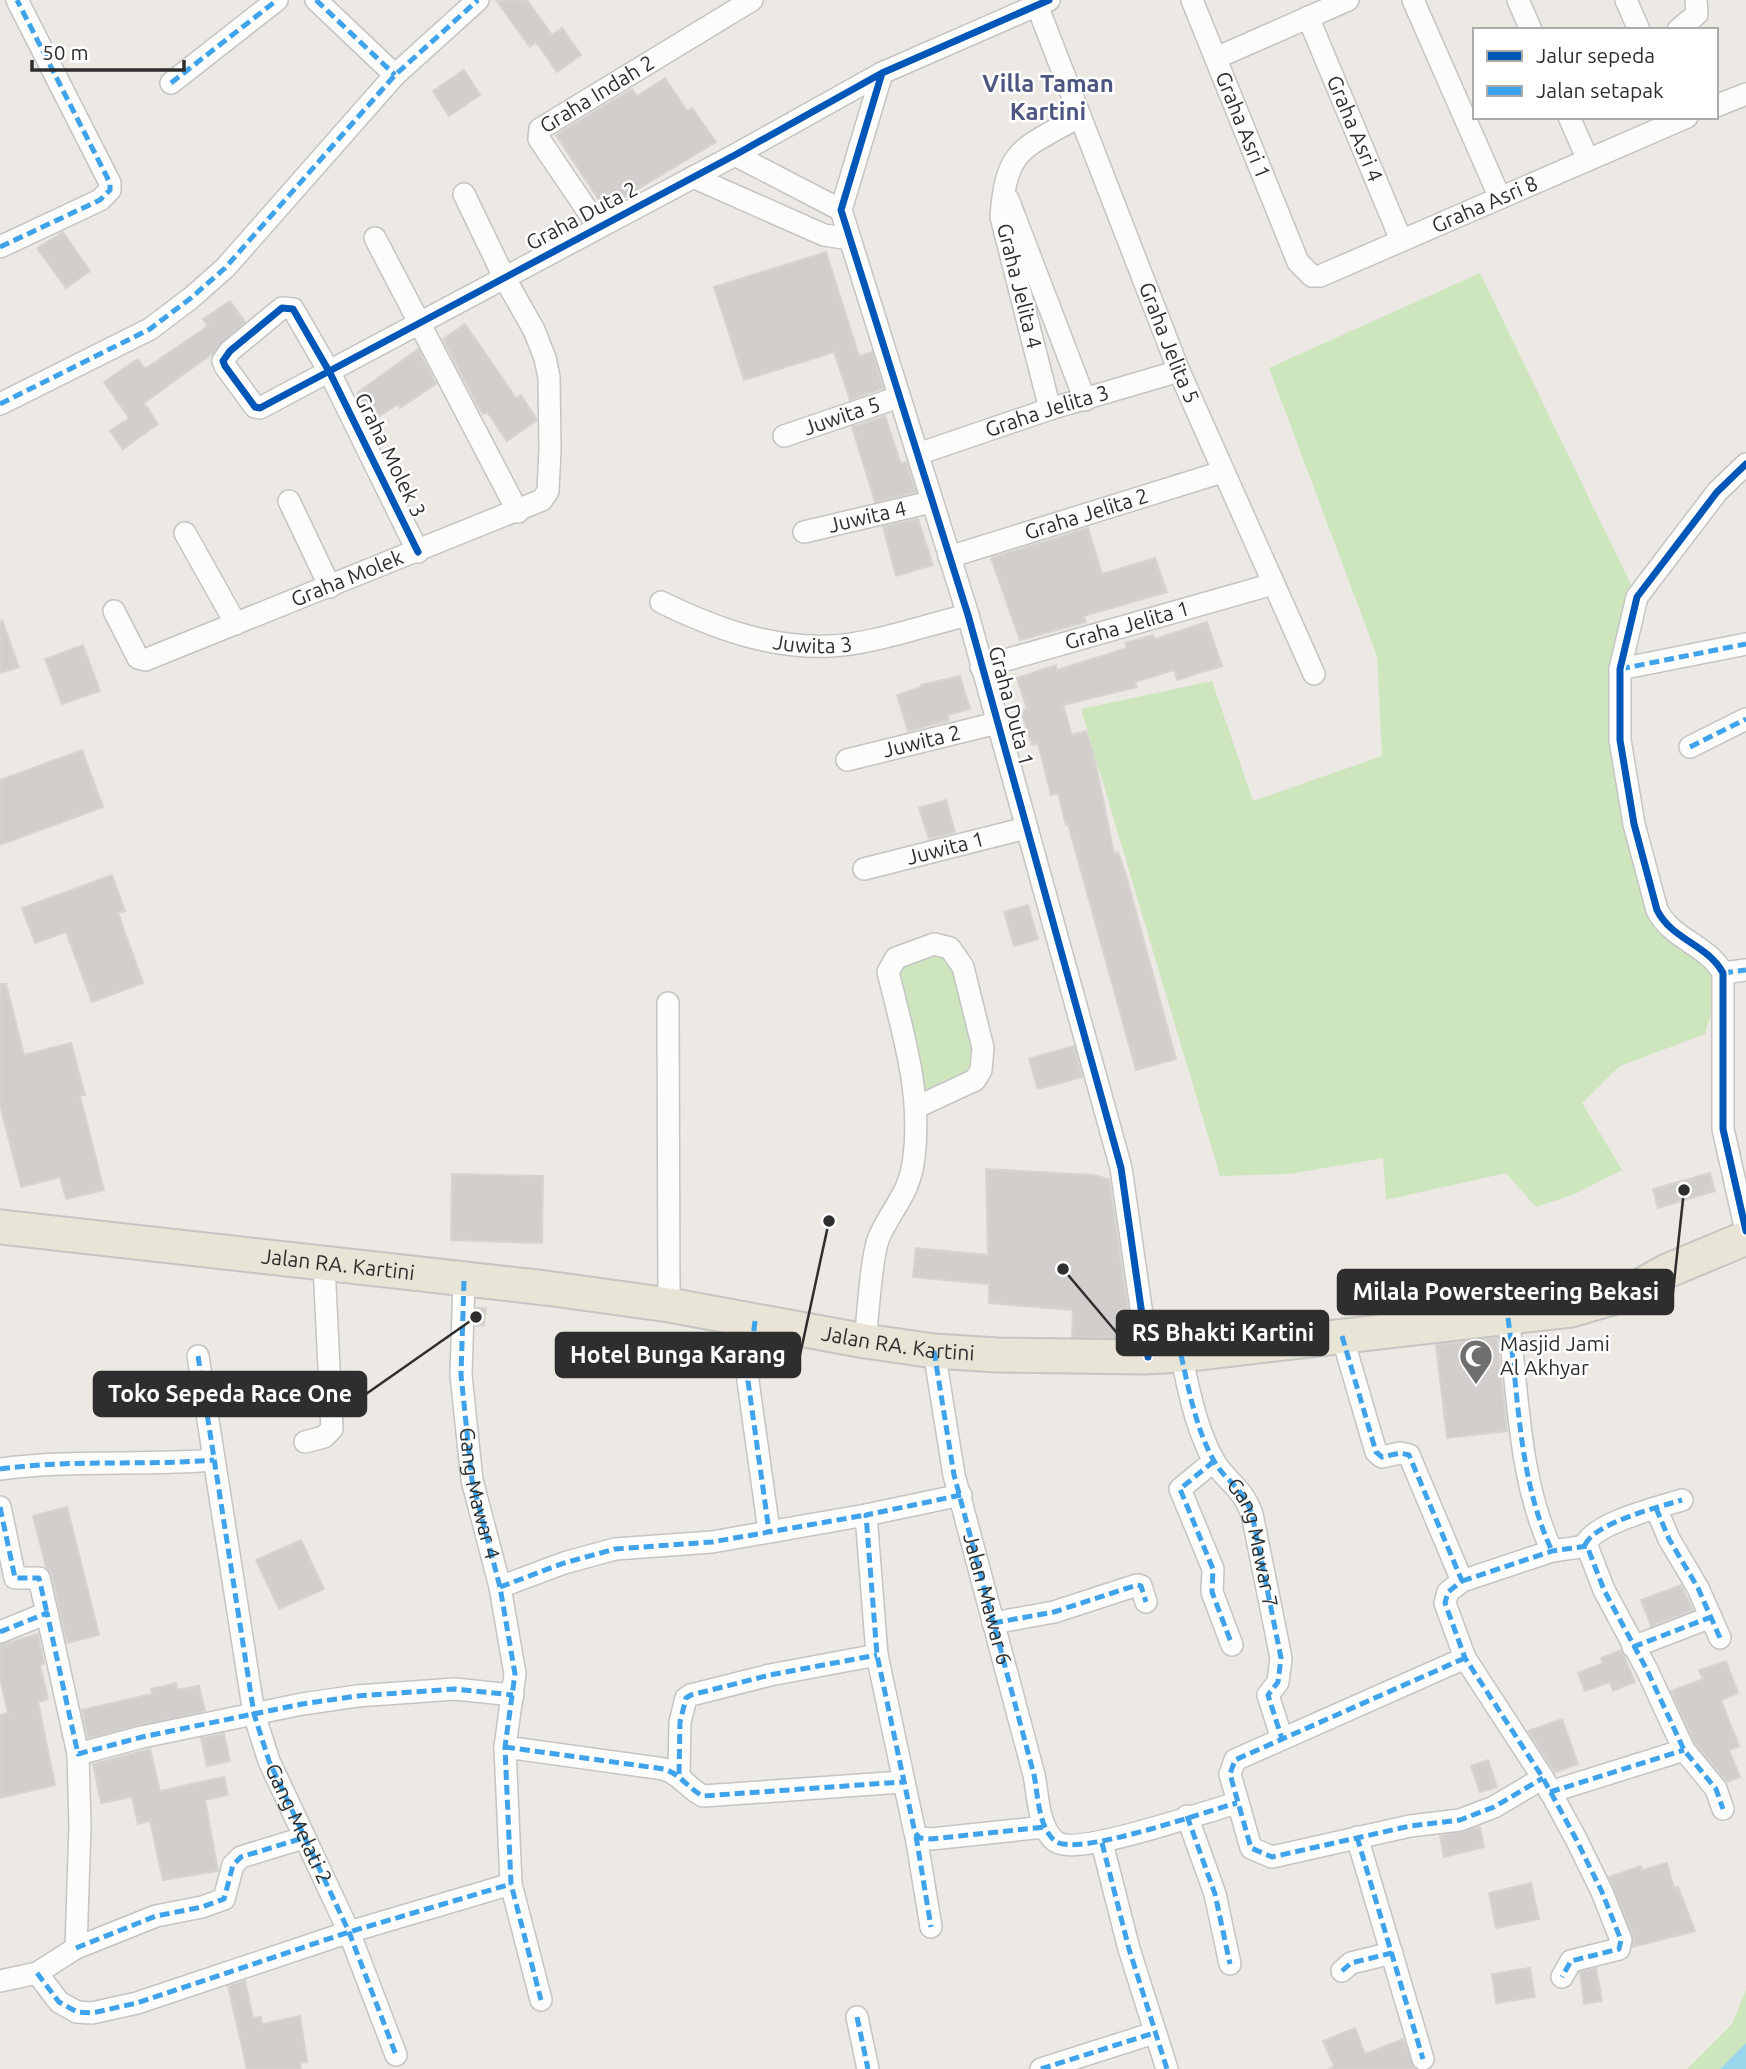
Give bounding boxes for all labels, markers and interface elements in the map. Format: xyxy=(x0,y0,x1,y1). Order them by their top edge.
scale bar xyxy=(32,28,184,72)
legend xyxy=(1473,28,1718,119)
text: 50 m xyxy=(42,40,89,64)
text: Jalur sepeda xyxy=(1536,43,1655,67)
street label: Graha Indah 2 xyxy=(535,50,658,137)
street label: Graha Asri 1 xyxy=(1211,68,1276,182)
district label: Villa Taman Kartini xyxy=(982,70,1114,125)
street label: Graha Asri 4 xyxy=(1323,71,1388,185)
text: Jalan setapak xyxy=(1536,78,1664,102)
street label: Graha Asri 8 xyxy=(1428,170,1541,237)
street label: Graha Duta 2 xyxy=(522,176,641,255)
street label: Graha Jelita 4 xyxy=(993,221,1047,351)
street label: Graha Jelita 5 xyxy=(1135,278,1205,407)
street label: Graha Jelita 3 xyxy=(982,379,1111,441)
street label: Graha Molek 3 xyxy=(350,389,431,521)
street label: Juwita 5 xyxy=(800,391,883,440)
street label: Graha Jelita 2 xyxy=(1021,483,1151,544)
street label: Juwita 4 xyxy=(826,495,908,537)
street label: Graha Molek xyxy=(287,544,407,611)
street label: Graha Jelita 1 xyxy=(1062,595,1192,654)
street label: Juwita 3 xyxy=(771,629,854,657)
street label: Graha Duta 1 xyxy=(984,643,1039,768)
street label: Juwita 2 xyxy=(880,719,963,762)
street label: Juwita 1 xyxy=(904,826,987,869)
street label: Jalan RA. Kartini xyxy=(260,1243,416,1284)
callout: Milala Powersteering Bekasi xyxy=(1338,1270,1673,1314)
text: Milala Powersteering Bekasi xyxy=(1353,1279,1659,1304)
callout: RS Bhakti Kartini xyxy=(1117,1311,1328,1355)
street label: Jalan RA. Kartini xyxy=(820,1320,975,1365)
text: RS Bhakti Kartini xyxy=(1132,1320,1314,1345)
place label: Masjid Jami Al Akhyar xyxy=(1500,1331,1610,1379)
callout: Hotel Bunga Karang xyxy=(556,1333,800,1377)
mosque icon: Masjid Jami Al Akhyar xyxy=(1457,1337,1495,1386)
text: Hotel Bunga Karang xyxy=(570,1342,786,1367)
callout: Toko Sepeda Race One xyxy=(94,1372,366,1416)
text: Toko Sepeda Race One xyxy=(108,1381,352,1406)
street label: Gang Mawar 4 xyxy=(456,1426,505,1562)
street label: Gang Mawar 7 xyxy=(1222,1473,1284,1609)
street label: Jalan Mawar 6 xyxy=(959,1530,1017,1667)
street label: Gang Melati 2 xyxy=(261,1759,338,1887)

